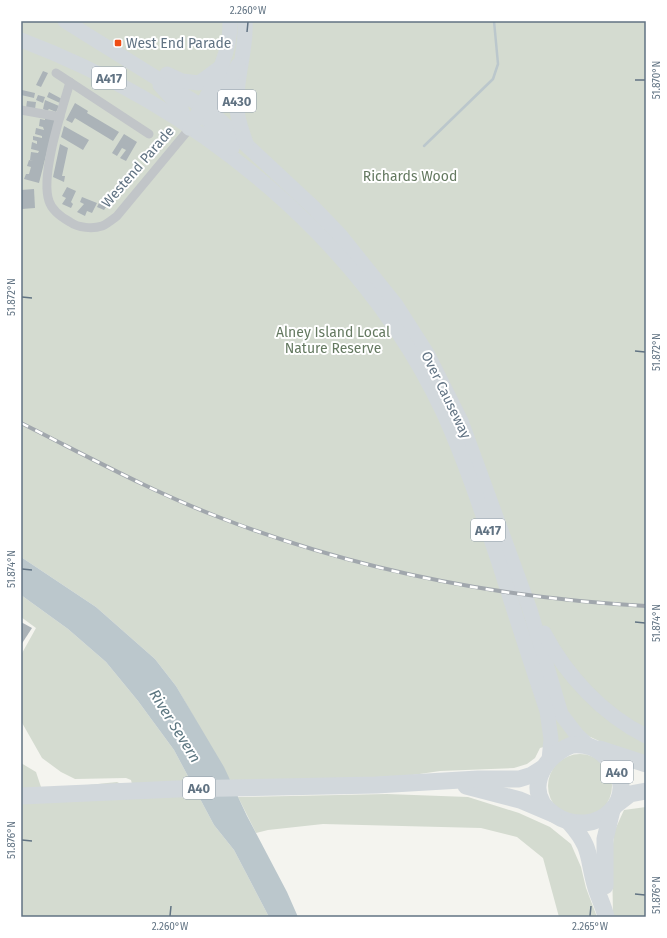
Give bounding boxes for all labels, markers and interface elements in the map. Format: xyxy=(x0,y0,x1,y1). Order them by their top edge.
text: 2.260°W xyxy=(230,5,267,17)
place label: West End Parade xyxy=(126,35,232,52)
marker: West End Parade xyxy=(113,38,123,48)
text: 51.870°N xyxy=(651,61,663,99)
road number: A417 xyxy=(92,67,126,89)
road number: A430 xyxy=(218,90,256,112)
street label: Westend Parade xyxy=(98,123,178,211)
park label: Richards Wood xyxy=(363,168,457,185)
text: 51.872°N xyxy=(6,278,18,316)
park label: Alney Island Local Nature Reserve xyxy=(276,324,390,357)
text: 51.872°N xyxy=(651,333,663,371)
street label: Over Causeway xyxy=(418,349,475,442)
road number: A417 xyxy=(471,519,505,541)
text: 51.874°N xyxy=(6,550,18,588)
text: 51.874°N xyxy=(651,604,663,642)
water label: River Severn xyxy=(145,686,205,766)
road number: A40 xyxy=(601,761,633,783)
road number: A40 xyxy=(183,777,215,799)
text: 51.876°N xyxy=(6,821,18,859)
text: 51.876°N xyxy=(651,876,663,914)
text: 2.260°W xyxy=(152,921,189,933)
text: 2.265°W xyxy=(572,921,609,933)

